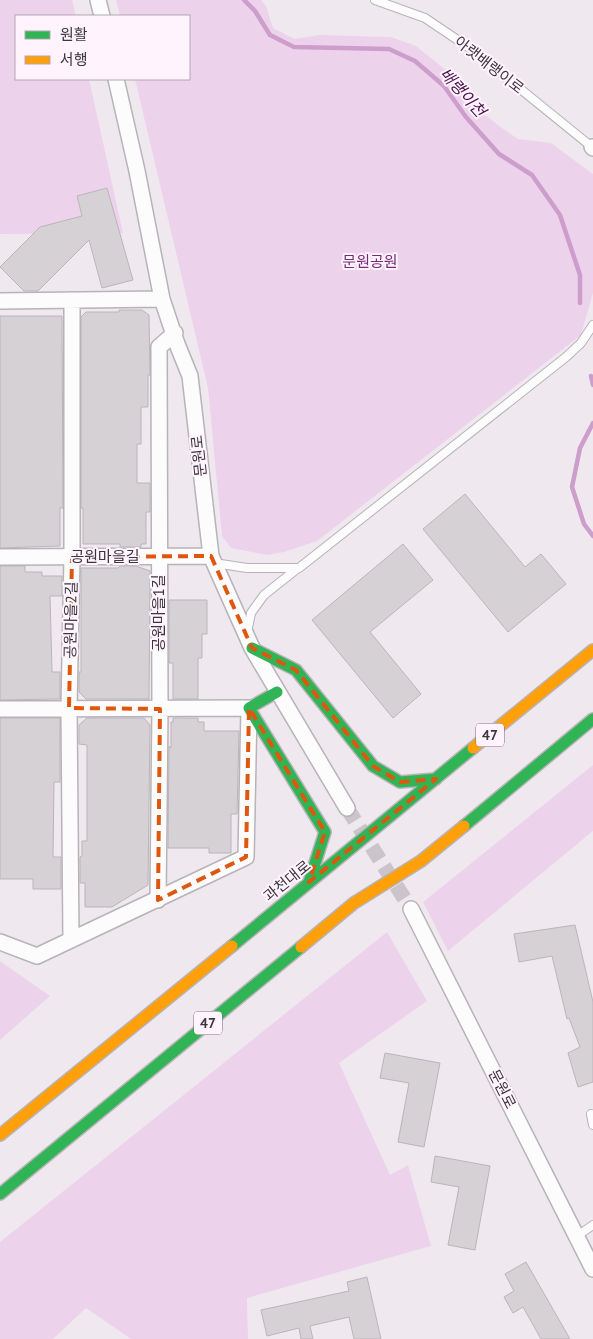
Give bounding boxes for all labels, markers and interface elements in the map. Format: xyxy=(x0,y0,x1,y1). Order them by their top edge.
legend xyxy=(15,15,190,80)
text: 원활 xyxy=(60,25,88,44)
street label: 아랫배랭이로 xyxy=(451,32,528,98)
text: 서행 xyxy=(60,50,88,69)
water label: 배랭이천 xyxy=(436,63,492,122)
park label: 문원공원 xyxy=(342,252,398,271)
street label: 문원로 xyxy=(187,434,210,478)
street label: 공원마을길 xyxy=(70,547,140,566)
street label: 공원마을1길 xyxy=(149,574,168,652)
street label: 공원마을2길 xyxy=(60,581,81,659)
road number: 47 xyxy=(476,724,504,746)
street label: 과천대로 xyxy=(259,856,314,905)
road number: 47 xyxy=(194,1011,222,1034)
street label: 문원로 xyxy=(485,1066,520,1112)

